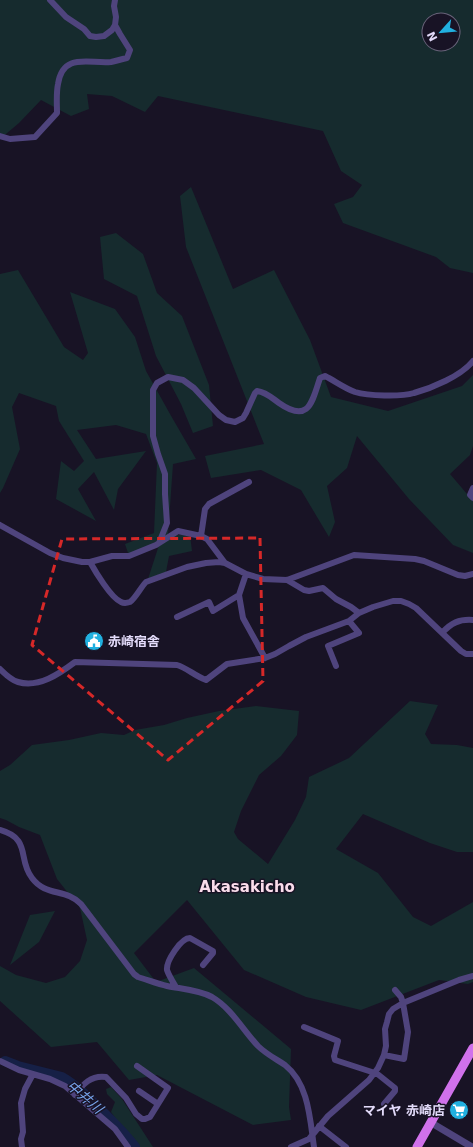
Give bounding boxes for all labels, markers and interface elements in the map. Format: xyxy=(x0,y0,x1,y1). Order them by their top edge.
north arrow xyxy=(421,12,461,52)
text: N xyxy=(425,29,440,43)
public building icon: 赤崎宿舎 xyxy=(83,630,105,652)
place label: 赤崎宿舎 xyxy=(108,634,160,649)
district label: Akasakicho xyxy=(199,878,295,896)
water label: 中井川 xyxy=(64,1077,108,1118)
supermarket icon: マイヤ 赤崎店 xyxy=(448,1099,470,1121)
place label: マイヤ 赤崎店 xyxy=(363,1103,445,1118)

